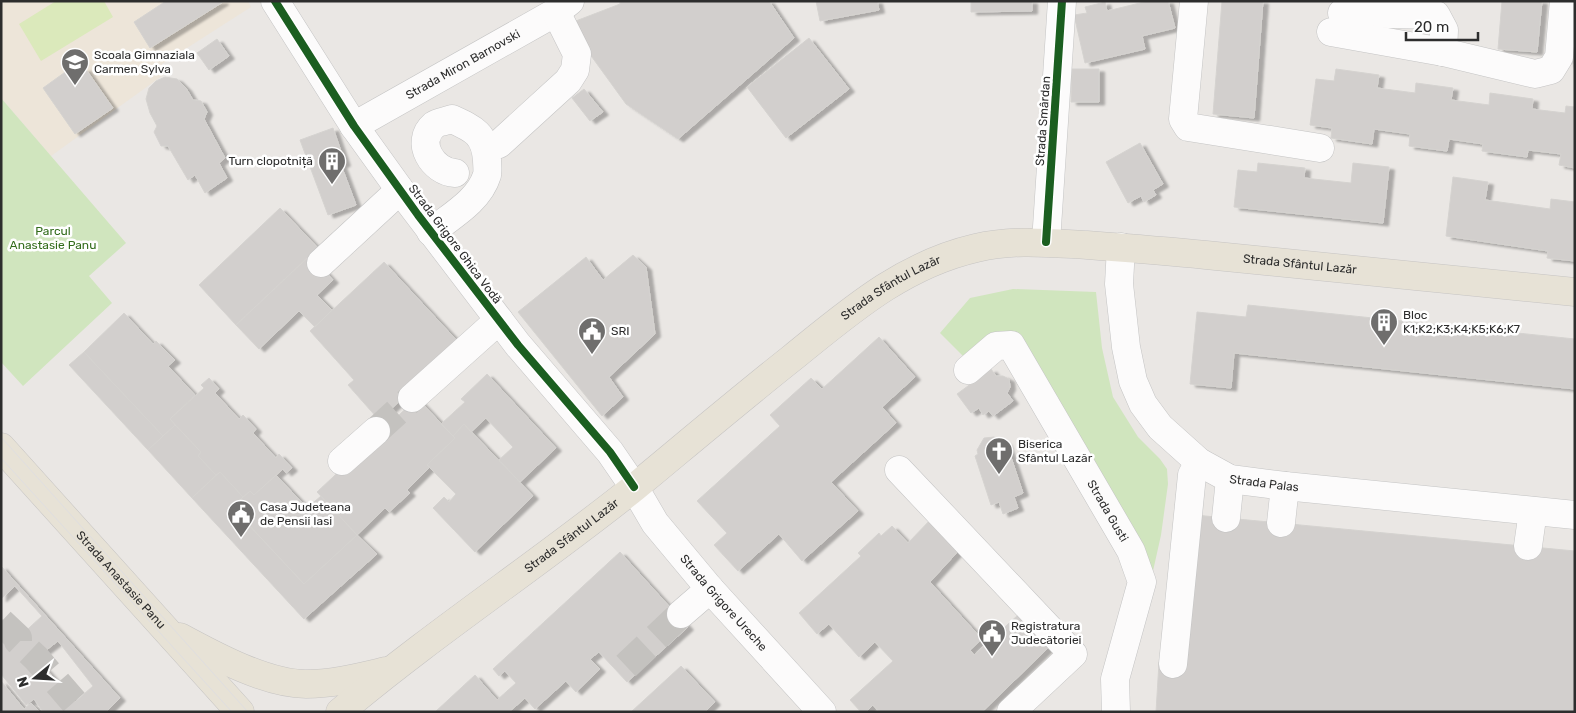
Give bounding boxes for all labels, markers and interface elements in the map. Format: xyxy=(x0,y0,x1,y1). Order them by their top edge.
scale bar xyxy=(1406,10,1478,42)
text: 20 m xyxy=(1414,18,1449,36)
street label: Strada Miron Barnovski xyxy=(403,27,522,102)
school or university icon: Scoala Gimnaziala Carmen Sylva xyxy=(60,47,90,86)
place label: Scoala Gimnaziala Carmen Sylva xyxy=(94,48,195,76)
street label: Strada Smârdan xyxy=(1033,76,1053,166)
building icon: Turn clopotniță xyxy=(317,146,347,185)
place label: Turn clopotniță xyxy=(228,154,313,168)
street label: Strada Grigore Ghica Vodă xyxy=(406,182,504,306)
park label: Parcul Anastasie Panu xyxy=(10,224,96,252)
street label: Strada Sfântul Lazăr xyxy=(838,252,943,323)
street label: Strada Sfântul Lazăr xyxy=(1242,252,1358,277)
building icon: Bloc K1;K2;K3;K4;K5;K6;K7 xyxy=(1369,307,1399,346)
place label: Bloc K1;K2;K3;K4;K5;K6;K7 xyxy=(1403,308,1520,336)
public building icon: SRI xyxy=(577,316,607,355)
place label: SRI xyxy=(611,324,630,338)
church icon: Biserica Sfântul Lazăr xyxy=(984,436,1014,475)
place label: Biserica Sfântul Lazăr xyxy=(1018,437,1093,465)
street label: Strada Palas xyxy=(1229,472,1300,494)
street label: Strada Gusti xyxy=(1084,478,1131,544)
street label: Strada Sfântul Lazăr xyxy=(522,495,622,576)
public building icon: Casa Judeteana de Pensii Iasi xyxy=(226,499,256,538)
place label: Casa Judeteana de Pensii Iasi xyxy=(260,500,351,528)
street label: Strada Anastasie Panu xyxy=(73,528,168,632)
street label: Strada Grigore Ureche xyxy=(677,552,770,654)
public building icon: Registratura Judecătoriei xyxy=(977,618,1007,657)
place label: Registratura Judecătoriei xyxy=(1011,619,1082,647)
north arrow xyxy=(10,653,60,703)
text: N xyxy=(13,674,33,689)

